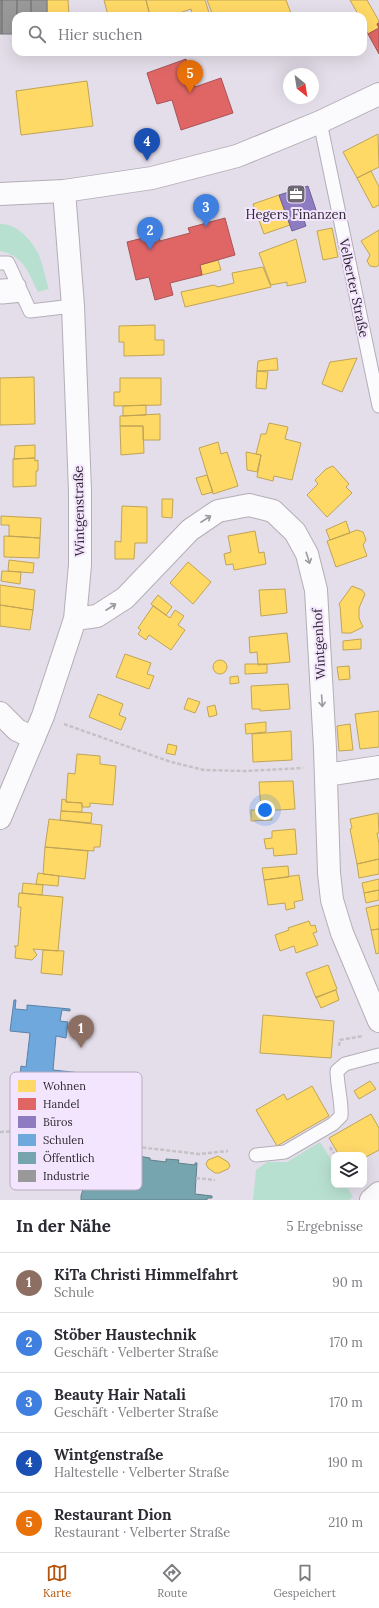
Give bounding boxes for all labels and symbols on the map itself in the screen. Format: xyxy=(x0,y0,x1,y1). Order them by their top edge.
pin: 5 xyxy=(177,60,203,93)
north arrow xyxy=(283,68,319,104)
pin: 4 xyxy=(134,128,160,161)
office icon: Hegers Finanzen xyxy=(285,183,307,205)
pin: 3 xyxy=(193,194,219,227)
place label: Hegers Finanzen xyxy=(246,206,347,223)
pin: 2 xyxy=(137,217,163,250)
street label: Velberter Straße xyxy=(335,236,373,339)
street label: Wintgenstraße xyxy=(70,466,88,556)
one-way arrow xyxy=(200,515,211,523)
one-way arrow xyxy=(305,551,312,564)
one-way arrow xyxy=(105,602,117,610)
street label: Wintgenhof xyxy=(309,607,329,680)
one-way arrow xyxy=(319,694,326,707)
your location xyxy=(255,800,275,820)
pin: 1 xyxy=(68,1015,94,1048)
legend xyxy=(10,1072,142,1190)
text: Wohnen xyxy=(43,1079,86,1093)
text: Handel xyxy=(43,1097,79,1111)
text: Büros xyxy=(43,1115,73,1129)
text: Schulen xyxy=(43,1133,84,1147)
text: Öffentlich xyxy=(43,1150,95,1165)
text: Industrie xyxy=(43,1169,90,1183)

